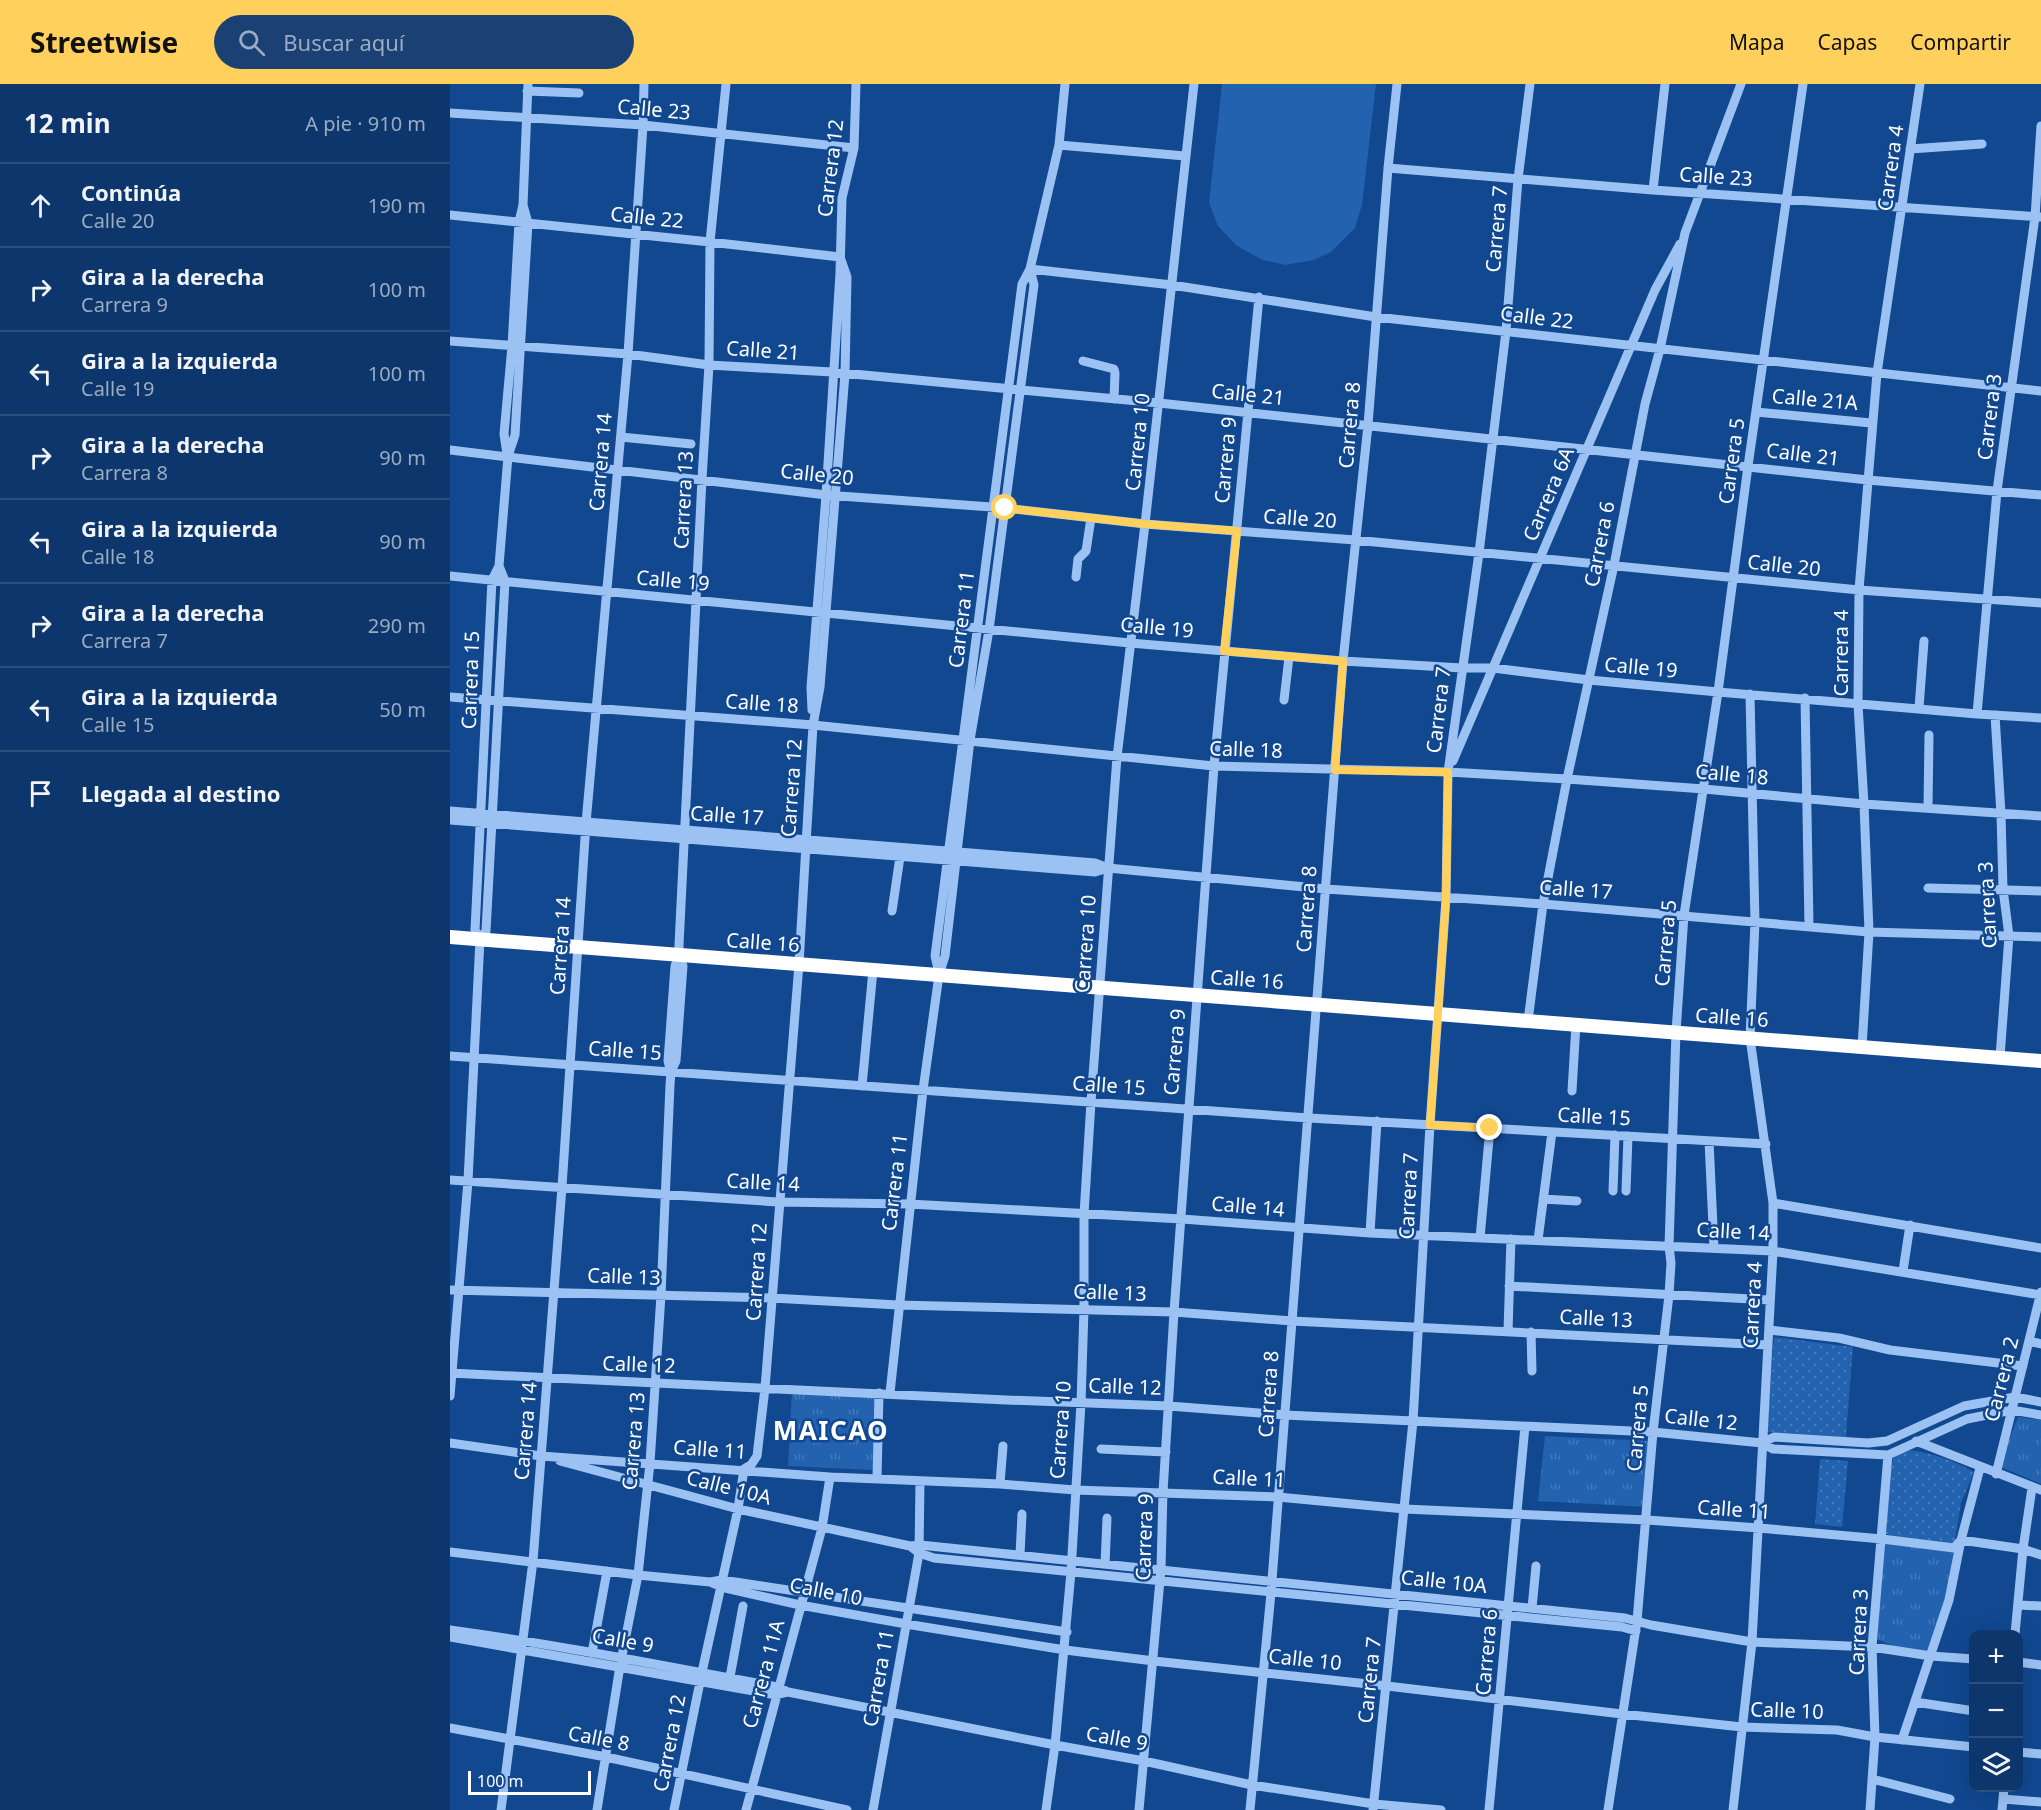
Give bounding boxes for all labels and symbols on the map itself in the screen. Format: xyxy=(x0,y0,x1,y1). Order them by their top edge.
street label: Calle 23 xyxy=(616,92,692,126)
street label: Carrera 12 xyxy=(811,118,849,218)
street label: Carrera 4 xyxy=(1871,123,1909,213)
street label: Calle 23 xyxy=(1678,160,1754,192)
street label: Carrera 7 xyxy=(1479,184,1513,274)
street label: Calle 22 xyxy=(609,200,685,234)
street label: Calle 22 xyxy=(1499,299,1575,335)
street label: Calle 21 xyxy=(725,334,801,366)
street label: Carrera 3 xyxy=(1970,372,2008,462)
street label: Calle 21 xyxy=(1210,377,1286,411)
street label: Carrera 8 xyxy=(1332,380,1366,470)
street label: Calle 21A xyxy=(1771,382,1859,416)
street label: Carrera 10 xyxy=(1118,392,1156,492)
street label: Carrera 14 xyxy=(582,411,618,512)
street label: Carrera 9 xyxy=(1208,415,1242,505)
street label: Carrera 5 xyxy=(1712,416,1750,506)
street label: Calle 21 xyxy=(1765,436,1841,472)
street label: Carrera 6A xyxy=(1516,443,1580,545)
street label: Carrera 13 xyxy=(667,450,699,550)
street label: Calle 20 xyxy=(779,457,855,491)
route start xyxy=(991,494,1017,520)
street label: Carrera 6 xyxy=(1577,499,1621,589)
street label: Calle 20 xyxy=(1262,502,1338,534)
street label: Calle 20 xyxy=(1746,548,1822,582)
street label: Calle 19 xyxy=(635,563,711,597)
street label: Carrera 11 xyxy=(942,569,980,669)
street label: Carrera 4 xyxy=(1827,609,1854,696)
street label: Calle 19 xyxy=(1119,610,1195,644)
street label: Carrera 15 xyxy=(455,630,485,730)
street label: Calle 19 xyxy=(1603,650,1679,684)
street label: Carrera 7 xyxy=(1419,665,1457,755)
street label: Calle 18 xyxy=(724,687,800,719)
street label: Calle 18 xyxy=(1209,734,1283,764)
street label: Carrera 12 xyxy=(774,738,808,838)
street label: Calle 18 xyxy=(1694,757,1770,791)
street label: Calle 17 xyxy=(689,799,765,831)
street label: Carrera 3 xyxy=(1971,861,2003,949)
street label: Carrera 8 xyxy=(1289,865,1323,953)
street label: Calle 17 xyxy=(1538,873,1614,905)
street label: Carrera 10 xyxy=(1068,894,1102,994)
street label: Carrera 14 xyxy=(543,895,577,996)
street label: Carrera 5 xyxy=(1648,898,1682,988)
street label: Calle 16 xyxy=(725,926,801,958)
street label: Calle 16 xyxy=(1209,963,1285,995)
street label: Calle 16 xyxy=(1694,1001,1770,1033)
street label: Carrera 9 xyxy=(1157,1007,1191,1097)
street label: Calle 15 xyxy=(587,1034,663,1066)
street label: Calle 15 xyxy=(1071,1069,1147,1101)
street label: Calle 15 xyxy=(1557,1101,1631,1131)
route end xyxy=(1476,1114,1502,1140)
street label: Carrera 11 xyxy=(875,1132,913,1232)
street label: Carrera 7 xyxy=(1392,1152,1424,1240)
street label: Calle 14 xyxy=(726,1167,801,1197)
street label: Calle 14 xyxy=(1210,1189,1286,1223)
street label: Calle 14 xyxy=(1696,1216,1771,1246)
street label: Carrera 12 xyxy=(739,1222,773,1322)
street label: Carrera 4 xyxy=(1736,1260,1768,1349)
street label: Calle 13 xyxy=(587,1261,661,1291)
street label: Calle 13 xyxy=(1073,1277,1147,1307)
street label: Calle 13 xyxy=(1559,1303,1633,1333)
street label: Carrera 2 xyxy=(1977,1334,2025,1424)
street label: Calle 12 xyxy=(602,1349,676,1379)
street label: Carrera 8 xyxy=(1251,1350,1285,1438)
street label: Calle 12 xyxy=(1088,1371,1162,1401)
street label: Carrera 14 xyxy=(507,1380,543,1481)
street label: Carrera 10 xyxy=(1043,1380,1077,1480)
street label: Carrera 5 xyxy=(1620,1383,1654,1473)
street label: Carrera 13 xyxy=(615,1391,651,1491)
street label: Calle 12 xyxy=(1663,1402,1739,1436)
district label: MAICAO xyxy=(773,1412,889,1448)
street label: Calle 11 xyxy=(672,1433,748,1465)
street label: Calle 10A xyxy=(684,1463,774,1511)
street label: Calle 11 xyxy=(1212,1463,1286,1493)
street label: Carrera 9 xyxy=(1129,1493,1159,1581)
street label: Calle 11 xyxy=(1696,1493,1772,1525)
street label: Calle 10A xyxy=(1400,1563,1489,1599)
street label: Calle 10 xyxy=(787,1571,865,1611)
street label: Carrera 3 xyxy=(1842,1588,1874,1676)
street label: Carrera 6 xyxy=(1469,1607,1503,1697)
street label: Carrera 11A xyxy=(736,1617,790,1731)
street label: Calle 9 xyxy=(590,1621,656,1659)
street label: Carrera 11 xyxy=(856,1627,900,1729)
street label: Carrera 7 xyxy=(1351,1635,1387,1725)
street label: Calle 10 xyxy=(1267,1642,1343,1676)
street label: Carrera 12 xyxy=(646,1692,692,1794)
street label: Calle 10 xyxy=(1750,1695,1824,1725)
street label: Calle 8 xyxy=(566,1719,632,1757)
street label: Calle 9 xyxy=(1084,1719,1150,1757)
scale bar xyxy=(468,1768,591,1796)

